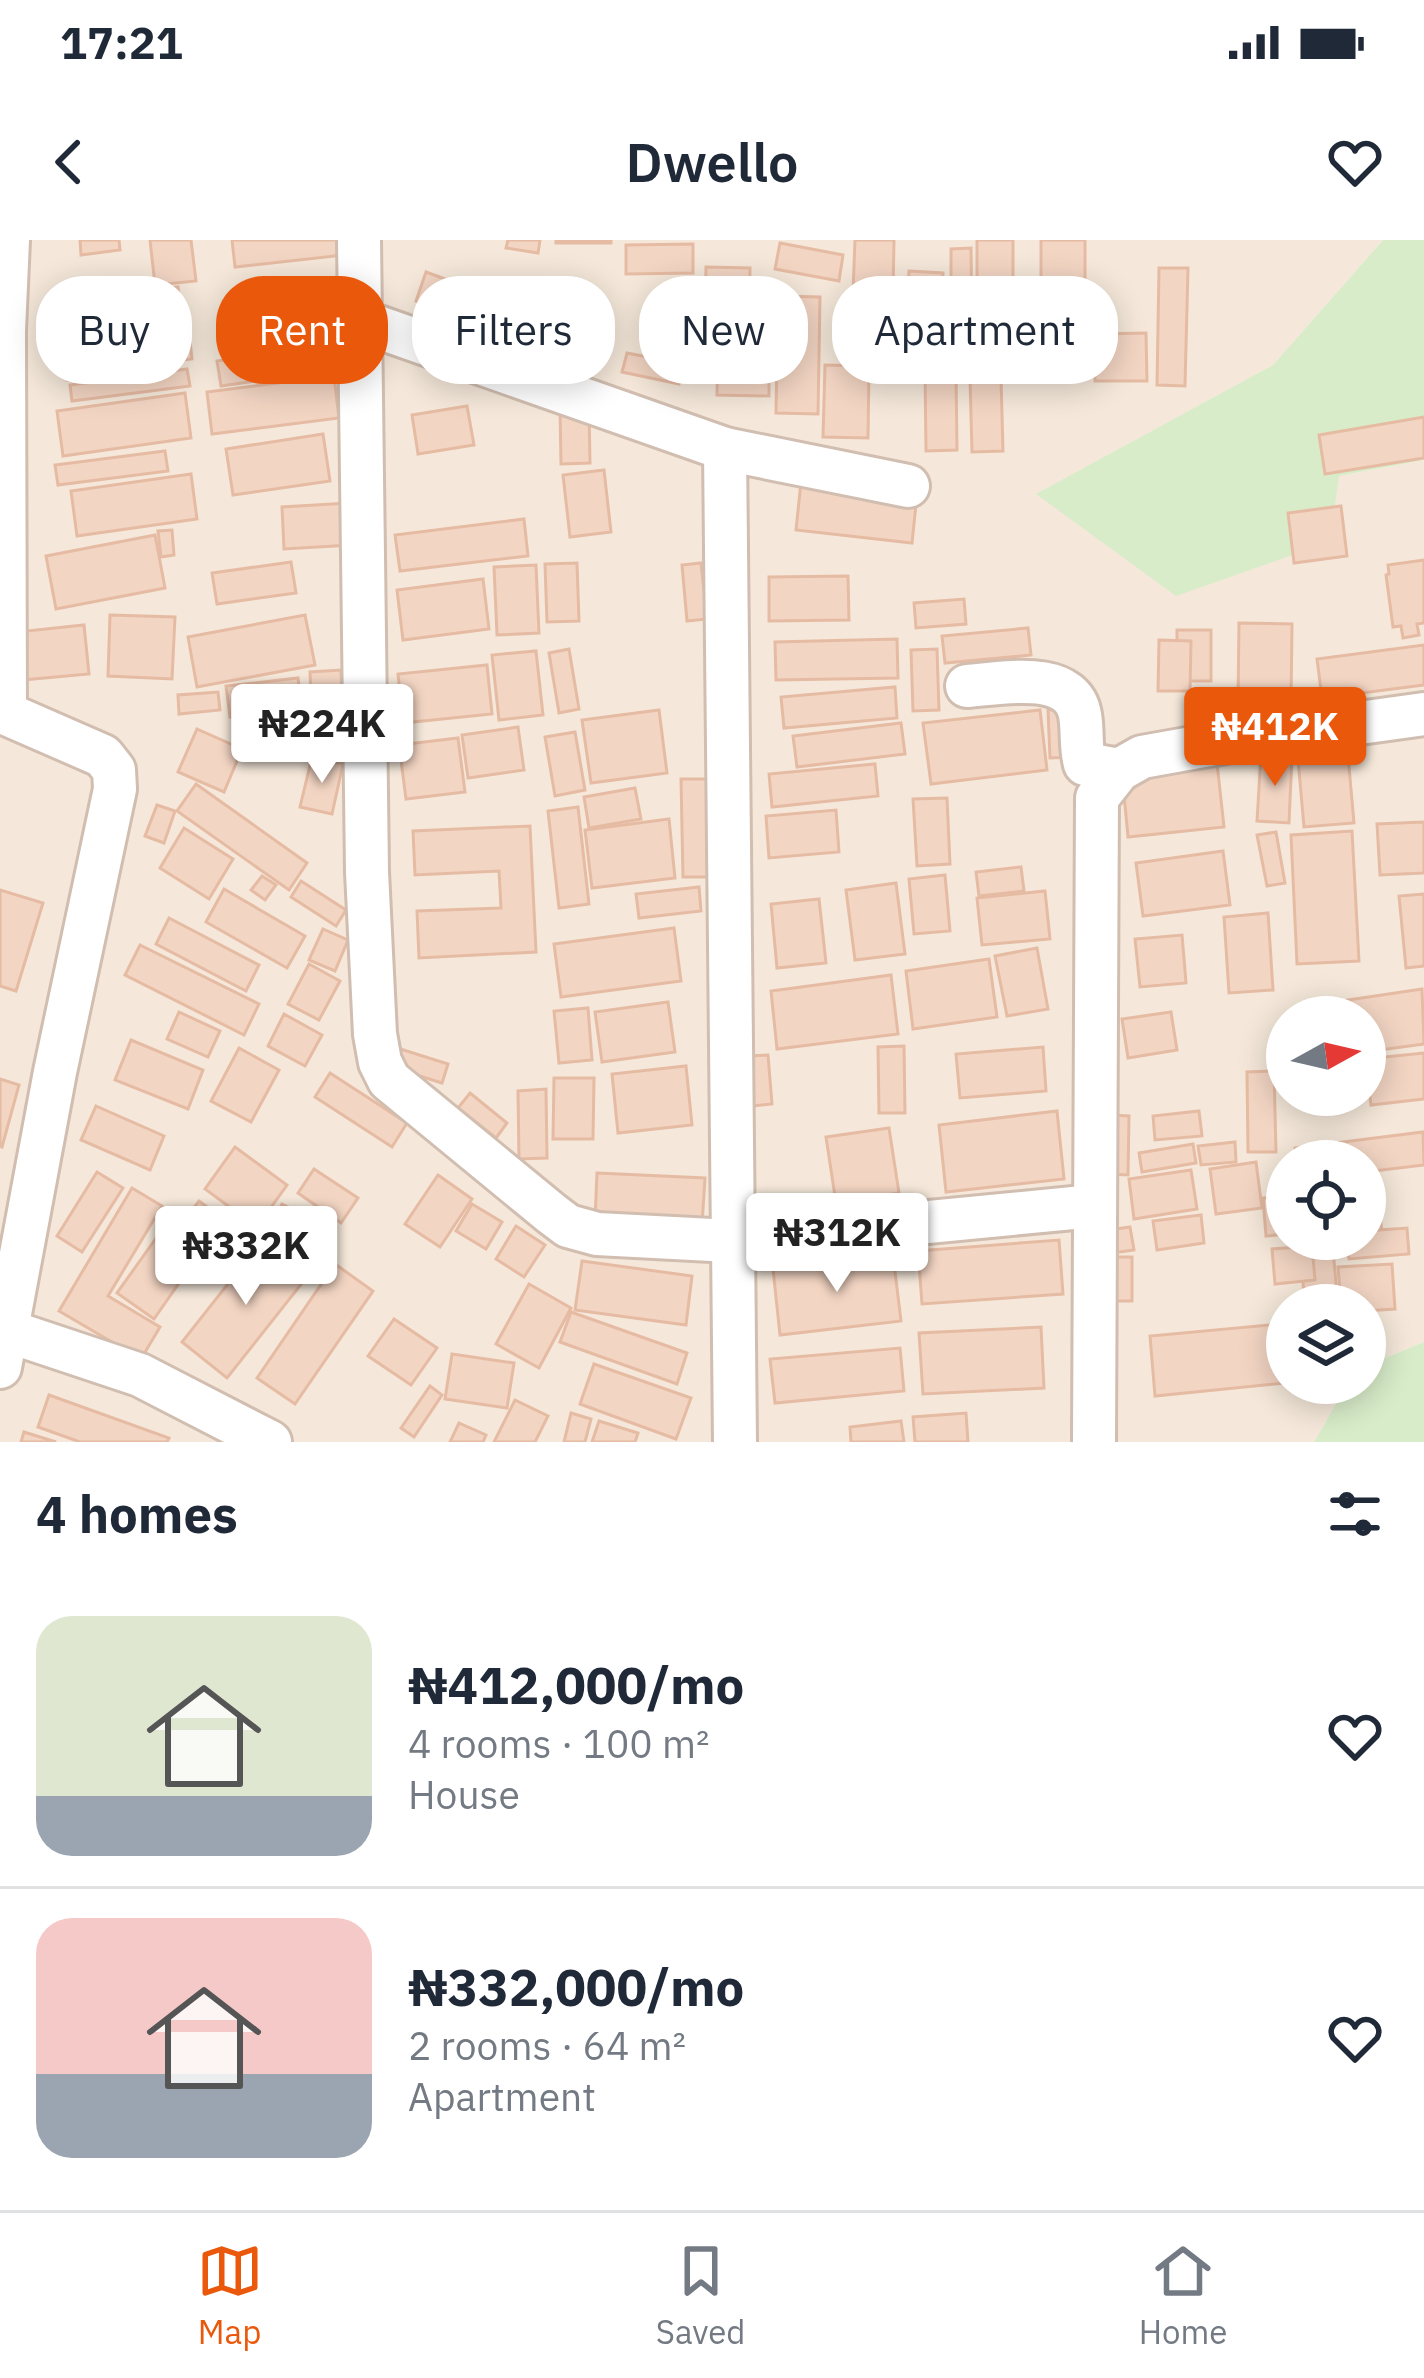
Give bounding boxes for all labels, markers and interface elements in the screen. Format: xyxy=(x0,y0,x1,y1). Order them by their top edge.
text: 17:21 xyxy=(60,13,183,71)
text: Dwello xyxy=(626,127,798,197)
icon: back xyxy=(36,129,102,195)
icon: heart xyxy=(1322,129,1388,195)
chip: Buy xyxy=(36,276,192,384)
chip: Rent xyxy=(216,276,388,384)
chip: Filters xyxy=(412,276,615,384)
chip: New xyxy=(639,276,808,384)
chip: Apartment xyxy=(832,276,1118,384)
pin: ₦224K xyxy=(238,684,406,786)
pin: ₦412K xyxy=(1191,687,1359,789)
text: ₦224K xyxy=(258,697,386,748)
text: ₦412K xyxy=(1211,700,1339,751)
north arrow xyxy=(1266,996,1386,1116)
map controls xyxy=(1266,996,1386,1404)
button: locate xyxy=(1266,1140,1386,1260)
pin: ₦312K xyxy=(753,1193,921,1295)
pin: ₦332K xyxy=(162,1206,330,1308)
text: ₦312K xyxy=(773,1206,901,1257)
text: ₦332K xyxy=(182,1219,310,1270)
button: layers xyxy=(1266,1284,1386,1404)
text: 4 homes xyxy=(36,1481,238,1547)
icon: filters xyxy=(1322,1481,1388,1547)
text: ₦412,000/mo xyxy=(408,1652,744,1718)
icon: home xyxy=(132,1664,276,1808)
icon: heart xyxy=(1322,1703,1388,1769)
text: 4 rooms · 100 m² xyxy=(408,1718,710,1769)
text: House xyxy=(408,1769,520,1820)
text: ₦332,000/mo xyxy=(408,1954,744,2020)
icon: home xyxy=(132,1966,276,2110)
icon: heart xyxy=(1322,2005,1388,2071)
text: 2 rooms · 64 m² xyxy=(408,2020,686,2071)
text: Apartment xyxy=(408,2071,596,2122)
tab: Map xyxy=(197,2238,263,2353)
tab: Saved xyxy=(656,2238,746,2353)
tab: Home xyxy=(1139,2238,1227,2353)

